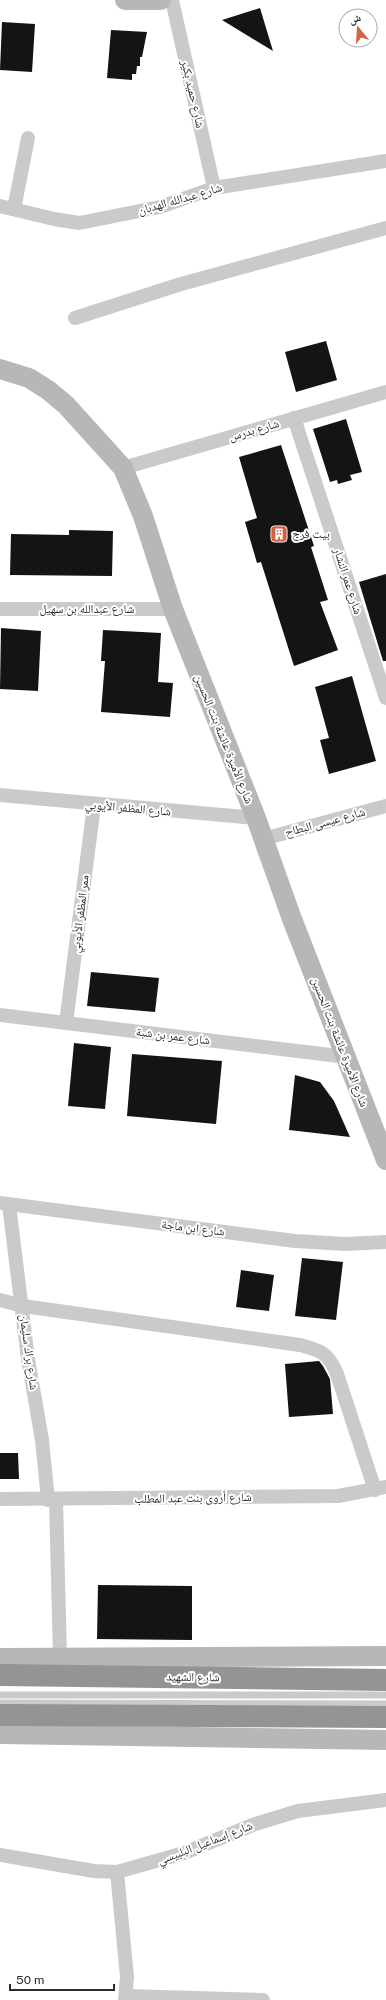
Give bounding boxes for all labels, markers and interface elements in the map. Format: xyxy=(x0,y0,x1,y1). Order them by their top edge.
north arrow xyxy=(338,8,378,48)
text: ش xyxy=(348,11,363,28)
street label: شارع حميد بكير xyxy=(177,58,208,130)
street label: شارع عبدالله الهدبان xyxy=(136,180,224,219)
street label: شارع بدرس xyxy=(227,416,281,445)
building icon: بيت فرح xyxy=(269,524,289,544)
place label: بيت فرح xyxy=(292,527,330,541)
street label: شارع عمر النشار xyxy=(329,545,365,616)
street label: شارع عبدالله بن سهيل xyxy=(40,602,134,617)
street label: شارع الأميرة عائشة بنت الحسين xyxy=(191,672,256,806)
street label: شارع المظفر الأيوبي xyxy=(84,797,172,822)
street label: شارع عيسى البطاح xyxy=(283,805,367,840)
street label: ممر المظفر الأيوبي xyxy=(68,874,95,954)
street label: شارع الأميرة عائشة بنت الحسين xyxy=(308,975,371,1109)
street label: شارع عمر بن شبة xyxy=(135,1025,211,1048)
street label: شارع ابن ماجة xyxy=(161,1217,225,1240)
street label: شارع براك سليمان xyxy=(16,1313,41,1391)
street label: شارع أروى بنت عبد المطلب xyxy=(134,1490,252,1507)
street label: شارع الشهيد xyxy=(166,1670,220,1685)
street label: شارع إسماعيل البلبيسي xyxy=(155,1818,256,1870)
scale bar xyxy=(10,1966,114,1992)
text: 50 m xyxy=(16,1973,44,1987)

